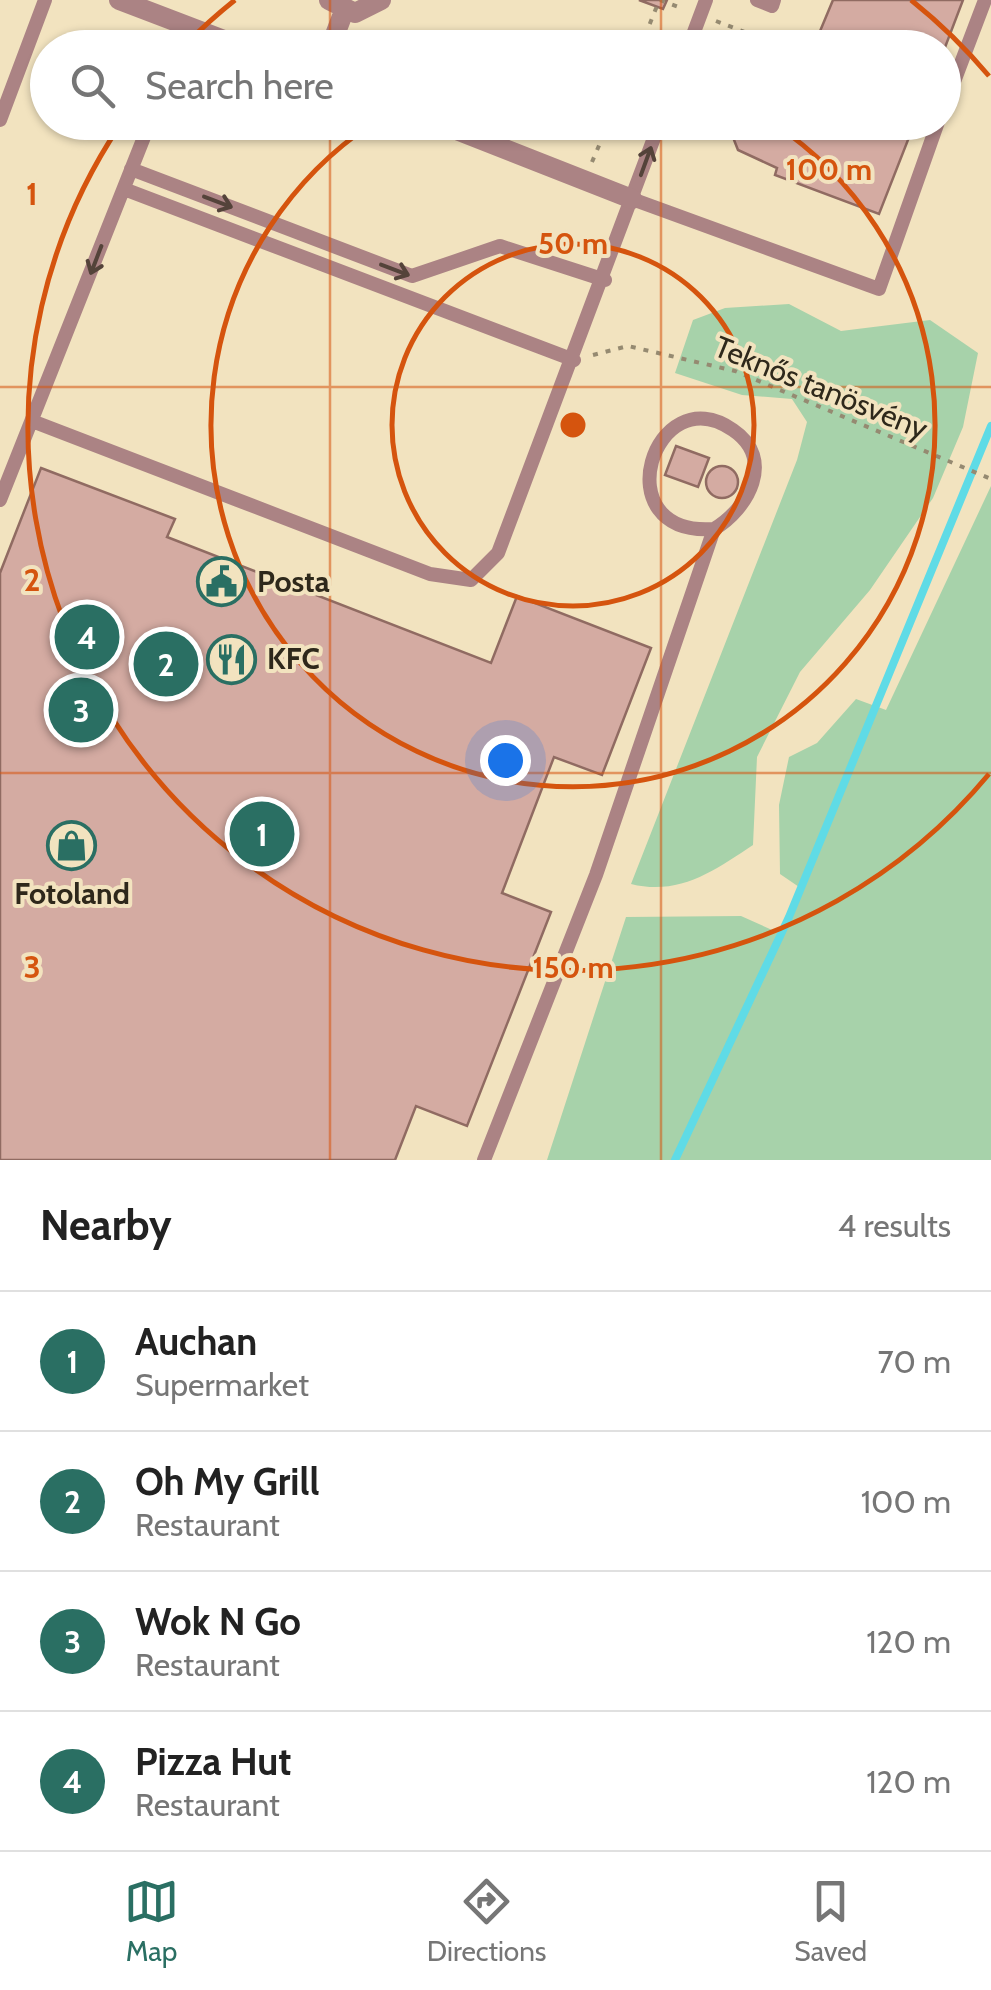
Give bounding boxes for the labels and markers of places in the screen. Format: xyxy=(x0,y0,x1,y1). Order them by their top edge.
centre of rings xyxy=(555,407,591,443)
public building icon: Posta xyxy=(196,556,248,608)
place label: Posta xyxy=(257,563,330,600)
pin: 4 xyxy=(54,600,120,674)
pin: 2 xyxy=(134,626,198,702)
restaurant icon: KFC xyxy=(206,633,258,685)
place label: KFC xyxy=(267,640,320,677)
pin: 3 xyxy=(48,672,114,748)
pin: 1 xyxy=(230,796,294,872)
shop icon: Fotoland xyxy=(46,819,98,871)
place label: Fotoland xyxy=(14,875,130,912)

